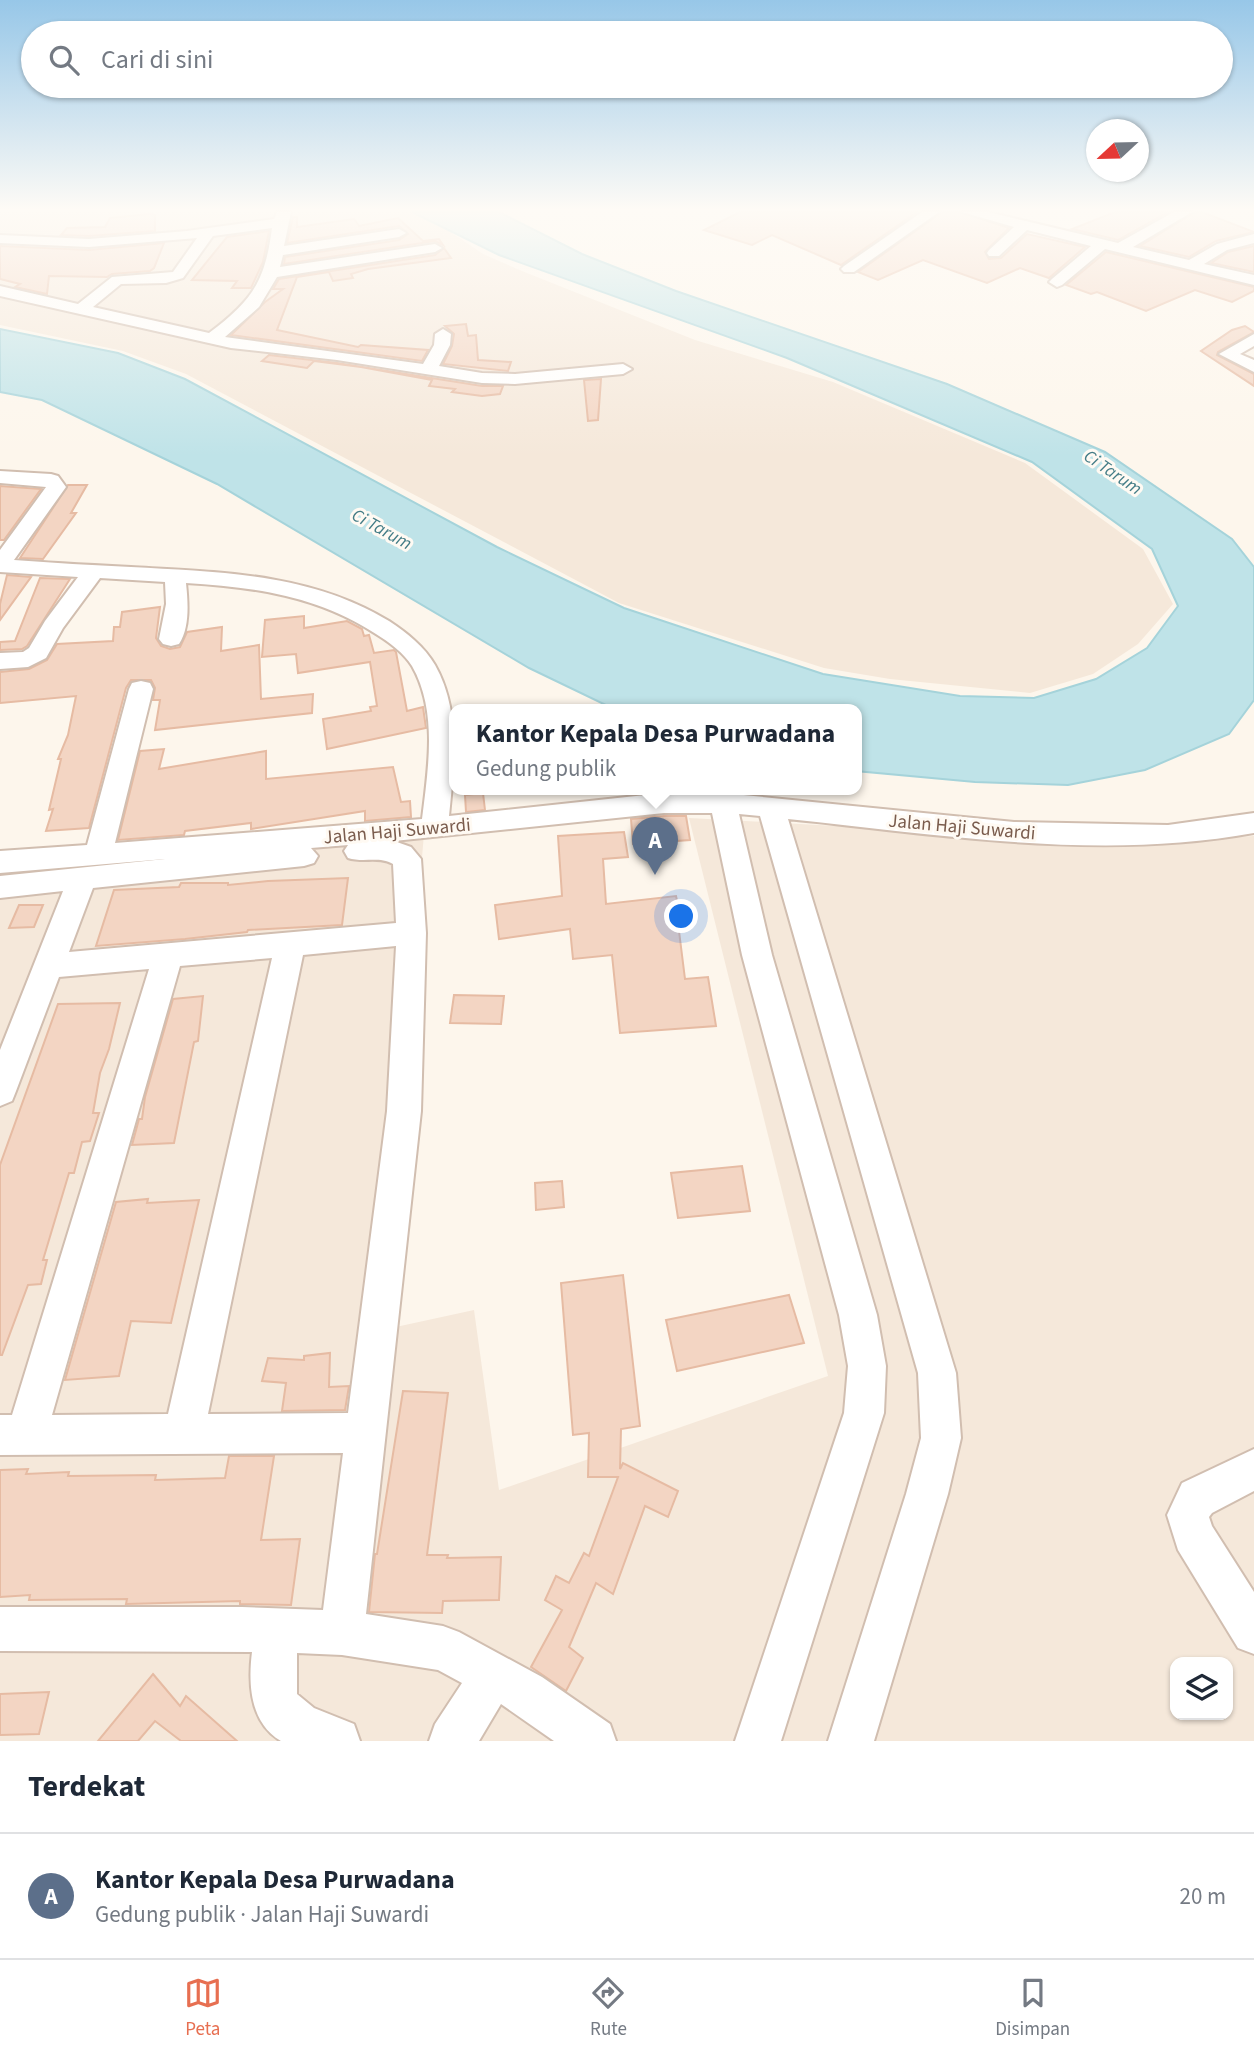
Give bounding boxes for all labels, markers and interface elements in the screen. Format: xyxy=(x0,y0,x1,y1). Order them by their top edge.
search box xyxy=(21,21,1233,98)
icon: search xyxy=(45,41,83,79)
text: Cari di sini xyxy=(101,41,214,78)
north arrow xyxy=(1086,119,1149,182)
water label: Ci Tarum xyxy=(1079,444,1147,501)
water label: Ci Tarum xyxy=(347,503,416,556)
popup xyxy=(449,704,862,795)
text: Kantor Kepala Desa Purwadana xyxy=(476,715,835,752)
text: Gedung publik xyxy=(476,752,616,785)
street label: Jalan Haji Suwardi xyxy=(887,808,1037,847)
street label: Jalan Haji Suwardi xyxy=(322,812,472,851)
pin: A xyxy=(632,817,678,875)
your location xyxy=(664,899,698,933)
map controls xyxy=(1170,1657,1233,1720)
button: layers xyxy=(1170,1657,1233,1720)
text: Terdekat xyxy=(28,1765,145,1808)
text: Kantor Kepala Desa Purwadana xyxy=(95,1861,455,1898)
text: A xyxy=(44,1880,58,1913)
text: 20 m xyxy=(1179,1880,1226,1913)
text: Gedung publik · Jalan Haji Suwardi xyxy=(95,1898,429,1931)
tab: Peta xyxy=(184,1974,222,2043)
tab: Rute xyxy=(589,1974,627,2043)
tab: Disimpan xyxy=(995,1974,1070,2043)

